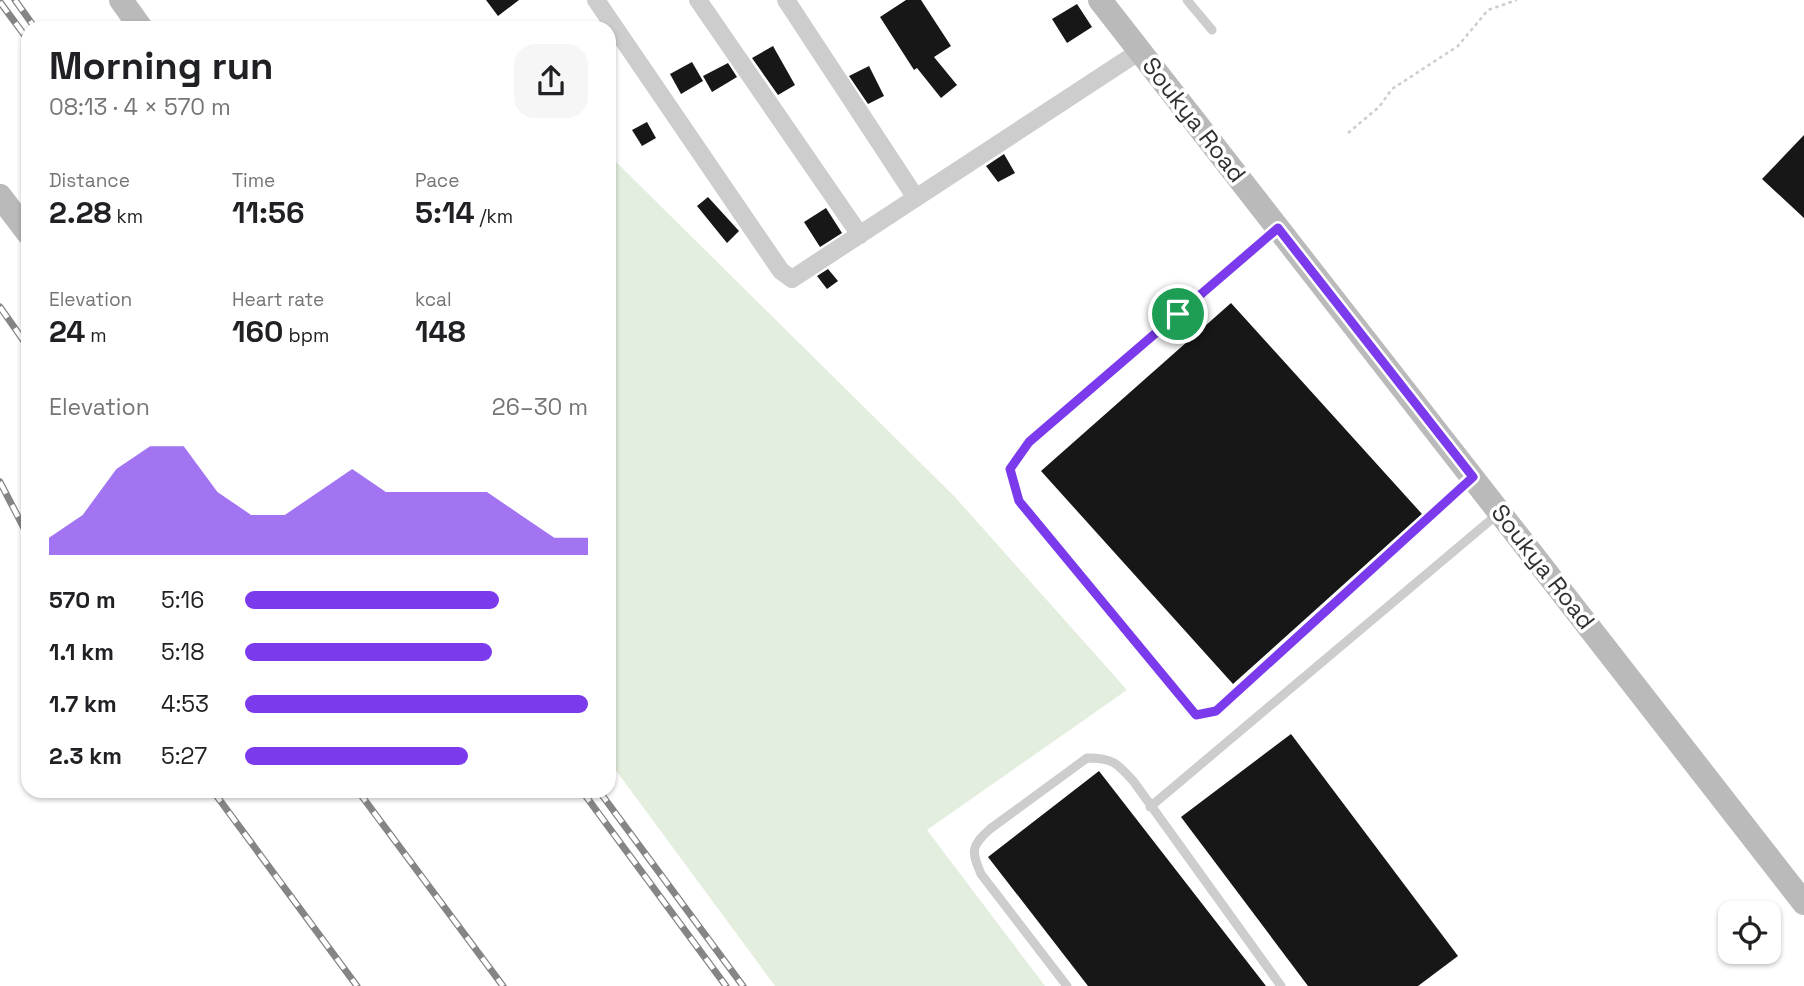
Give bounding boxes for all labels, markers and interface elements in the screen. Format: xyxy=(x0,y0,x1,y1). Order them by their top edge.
text: Morning run xyxy=(49,42,274,90)
button: share xyxy=(514,44,588,118)
street label: Soukya Road xyxy=(1136,51,1253,189)
text: 08:13 · 4 × 570 m xyxy=(49,92,231,122)
text: Distance xyxy=(49,168,130,193)
text: Time xyxy=(232,168,275,193)
text: Pace xyxy=(415,168,459,193)
text: 2.28 xyxy=(49,193,112,232)
text: 11:56 xyxy=(232,193,305,232)
text: 5:14 xyxy=(415,193,475,232)
text: km xyxy=(112,204,143,229)
text: /km xyxy=(475,204,513,229)
pin xyxy=(1148,284,1208,344)
text: Elevation xyxy=(49,287,132,312)
text: Heart rate xyxy=(232,287,324,312)
text: kcal xyxy=(415,287,452,312)
icon: arrive xyxy=(1159,295,1197,333)
text: 24 xyxy=(49,312,85,351)
text: 160 xyxy=(232,312,284,351)
text: 148 xyxy=(415,312,466,351)
text: m xyxy=(85,323,107,348)
text: bpm xyxy=(284,323,329,348)
text: Elevation xyxy=(49,392,150,422)
text: 26–30 m xyxy=(492,392,588,422)
street label: Soukya Road xyxy=(1485,498,1602,636)
text: 570 m xyxy=(49,585,116,615)
text: 5:16 xyxy=(161,585,204,615)
text: 1.1 km xyxy=(49,637,114,667)
text: 5:18 xyxy=(161,637,205,667)
text: 1.7 km xyxy=(49,689,117,719)
text: 4:53 xyxy=(161,689,209,719)
text: 2.3 km xyxy=(49,741,122,771)
text: 5:27 xyxy=(161,741,207,771)
map controls xyxy=(1718,901,1781,964)
button: locate xyxy=(1718,901,1781,964)

